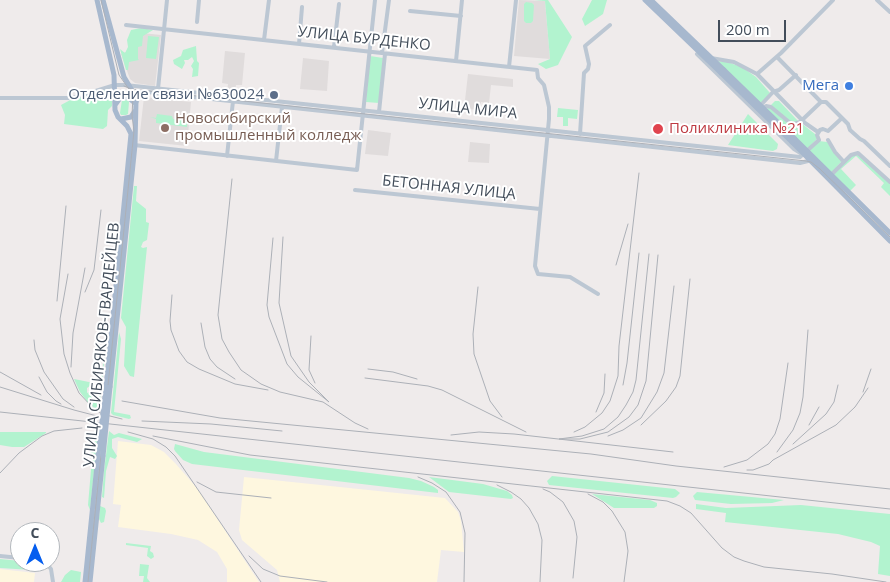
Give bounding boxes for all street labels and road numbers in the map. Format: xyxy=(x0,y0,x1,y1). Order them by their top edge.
street label: УЛИЦА БУРДЕНКО xyxy=(297,23,431,55)
street label: УЛИЦА МИРА xyxy=(418,95,518,123)
street label: БЕТОННАЯ УЛИЦА xyxy=(381,172,517,204)
street label: УЛИЦА СИБИРЯКОВ-ГВАРДЕЙЦЕВ xyxy=(80,222,124,468)

